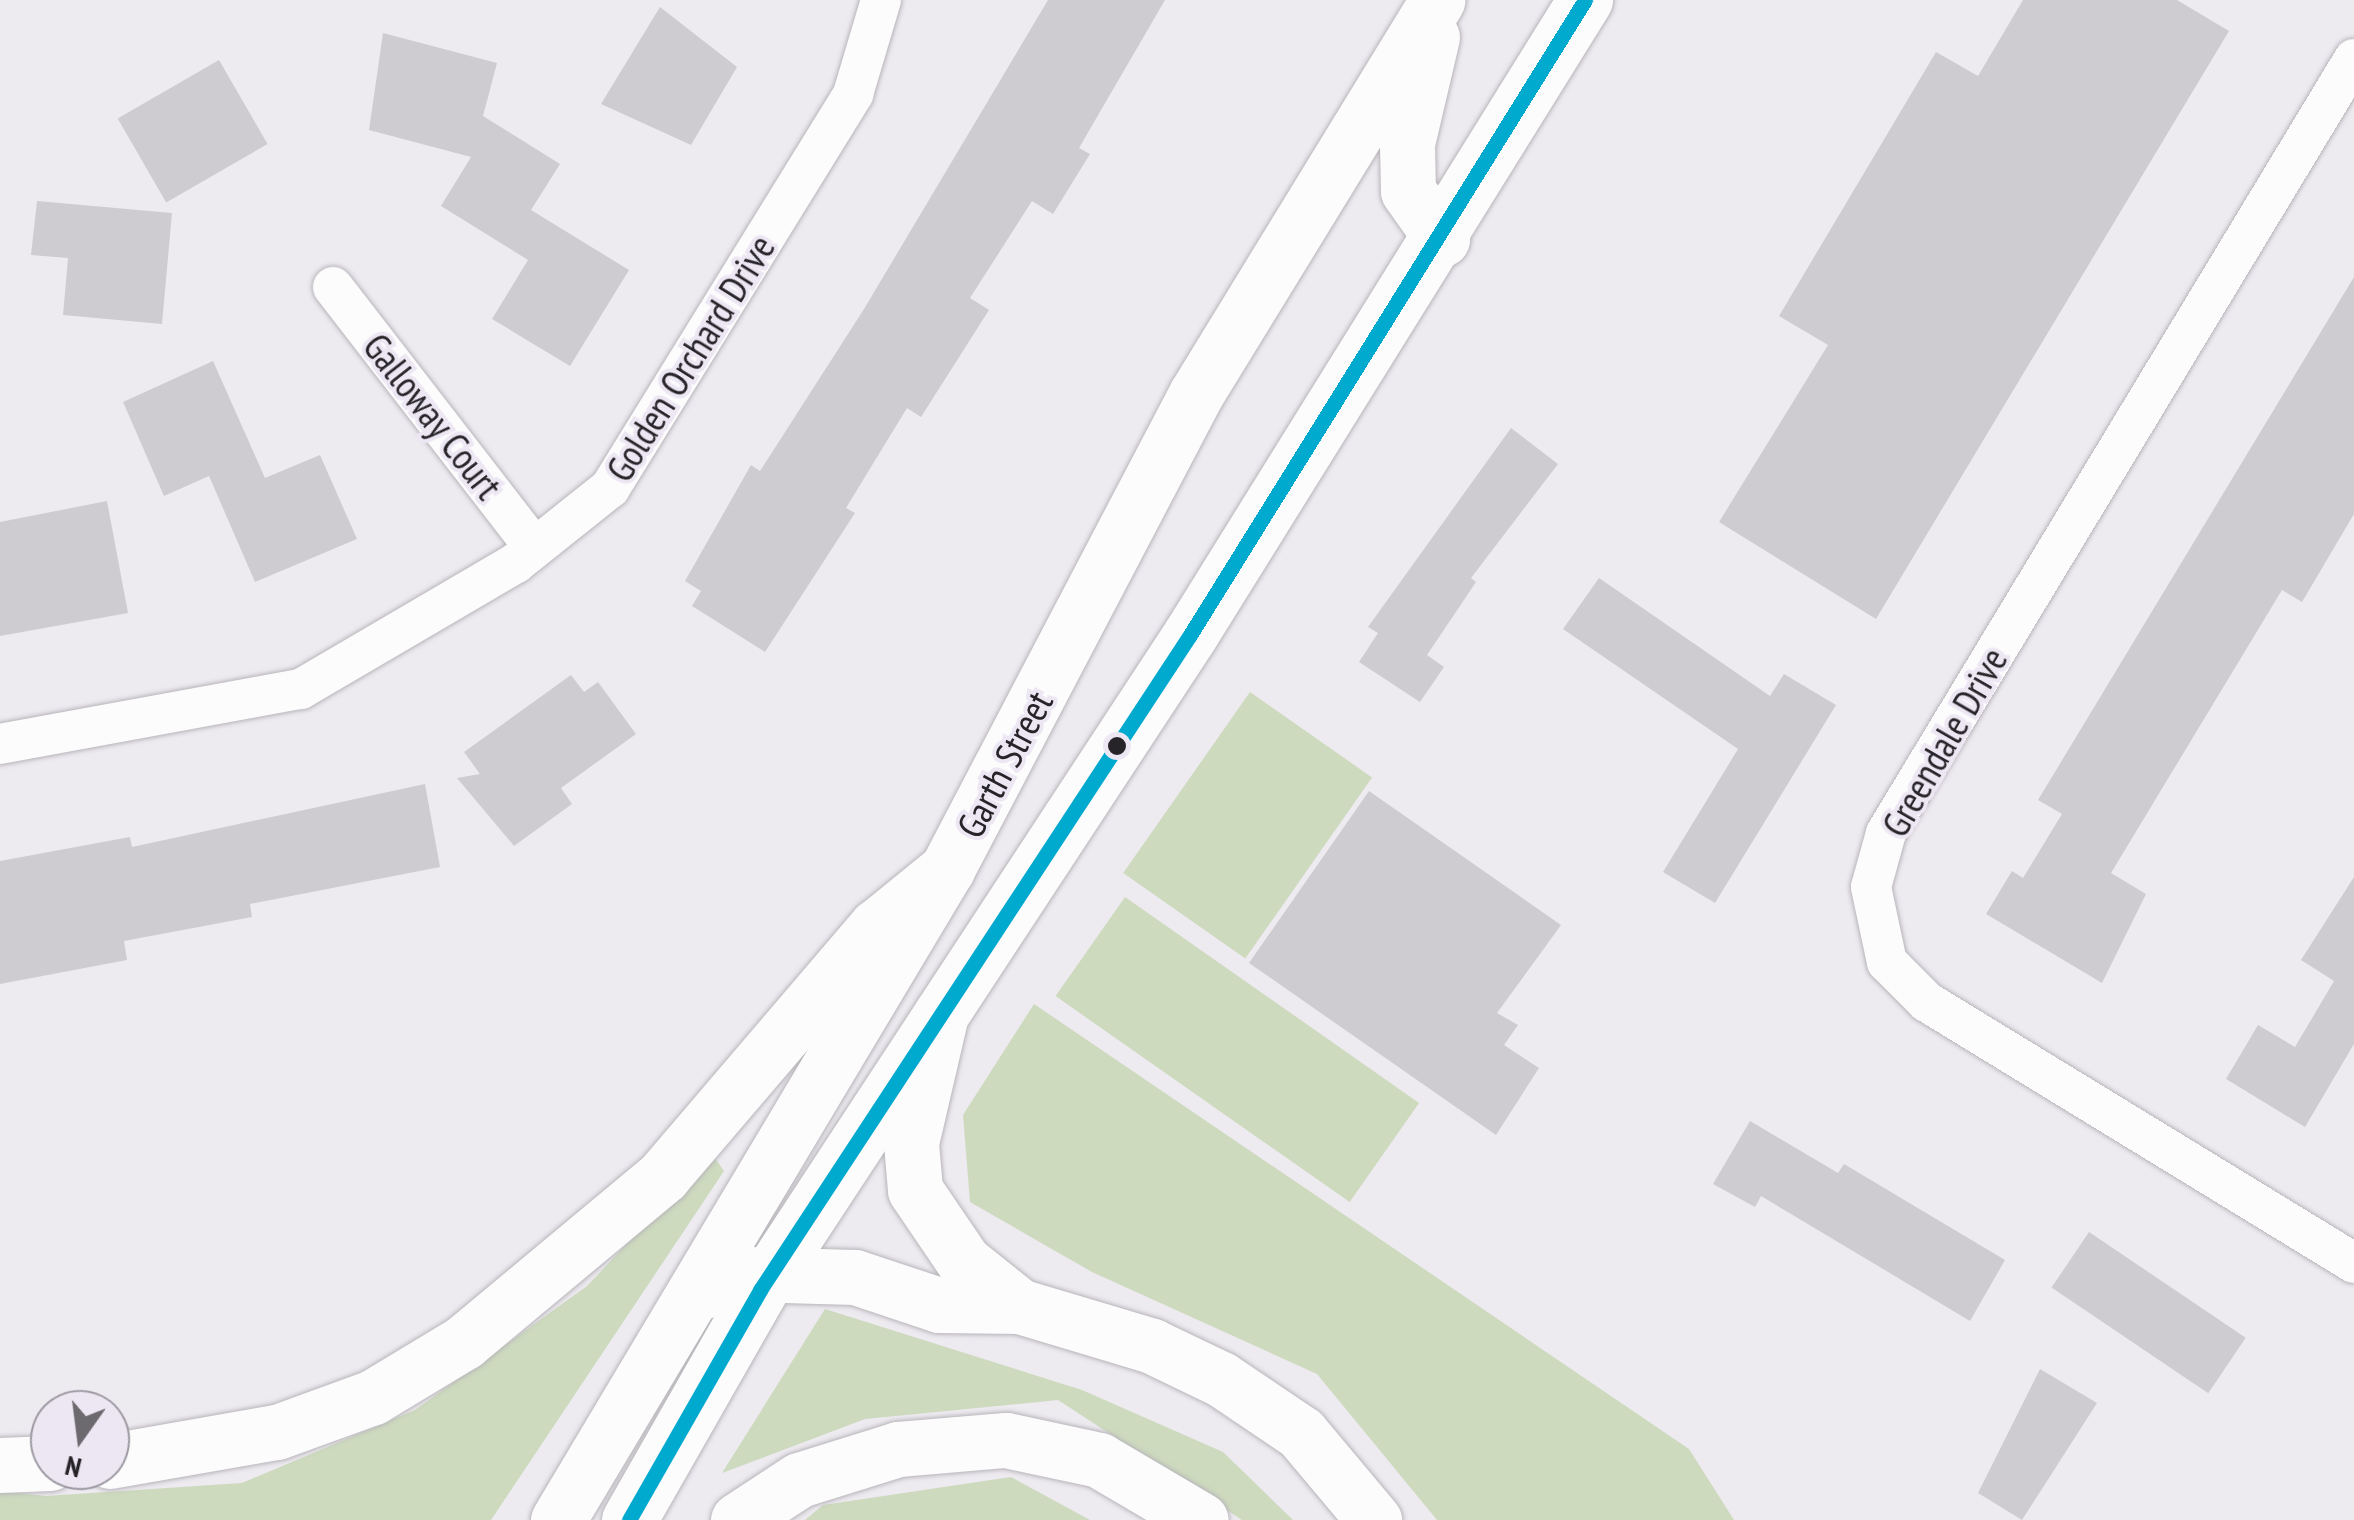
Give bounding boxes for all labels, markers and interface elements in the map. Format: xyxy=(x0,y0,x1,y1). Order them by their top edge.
street label: Golden Orchard Drive xyxy=(596,227,784,489)
street label: Galloway Court xyxy=(354,324,512,508)
street label: Greendale Drive xyxy=(1872,640,2016,844)
street label: Garth Street xyxy=(947,683,1061,845)
unlabelled marker xyxy=(1107,736,1127,756)
north arrow xyxy=(30,1390,130,1490)
text: N xyxy=(61,1448,85,1487)

